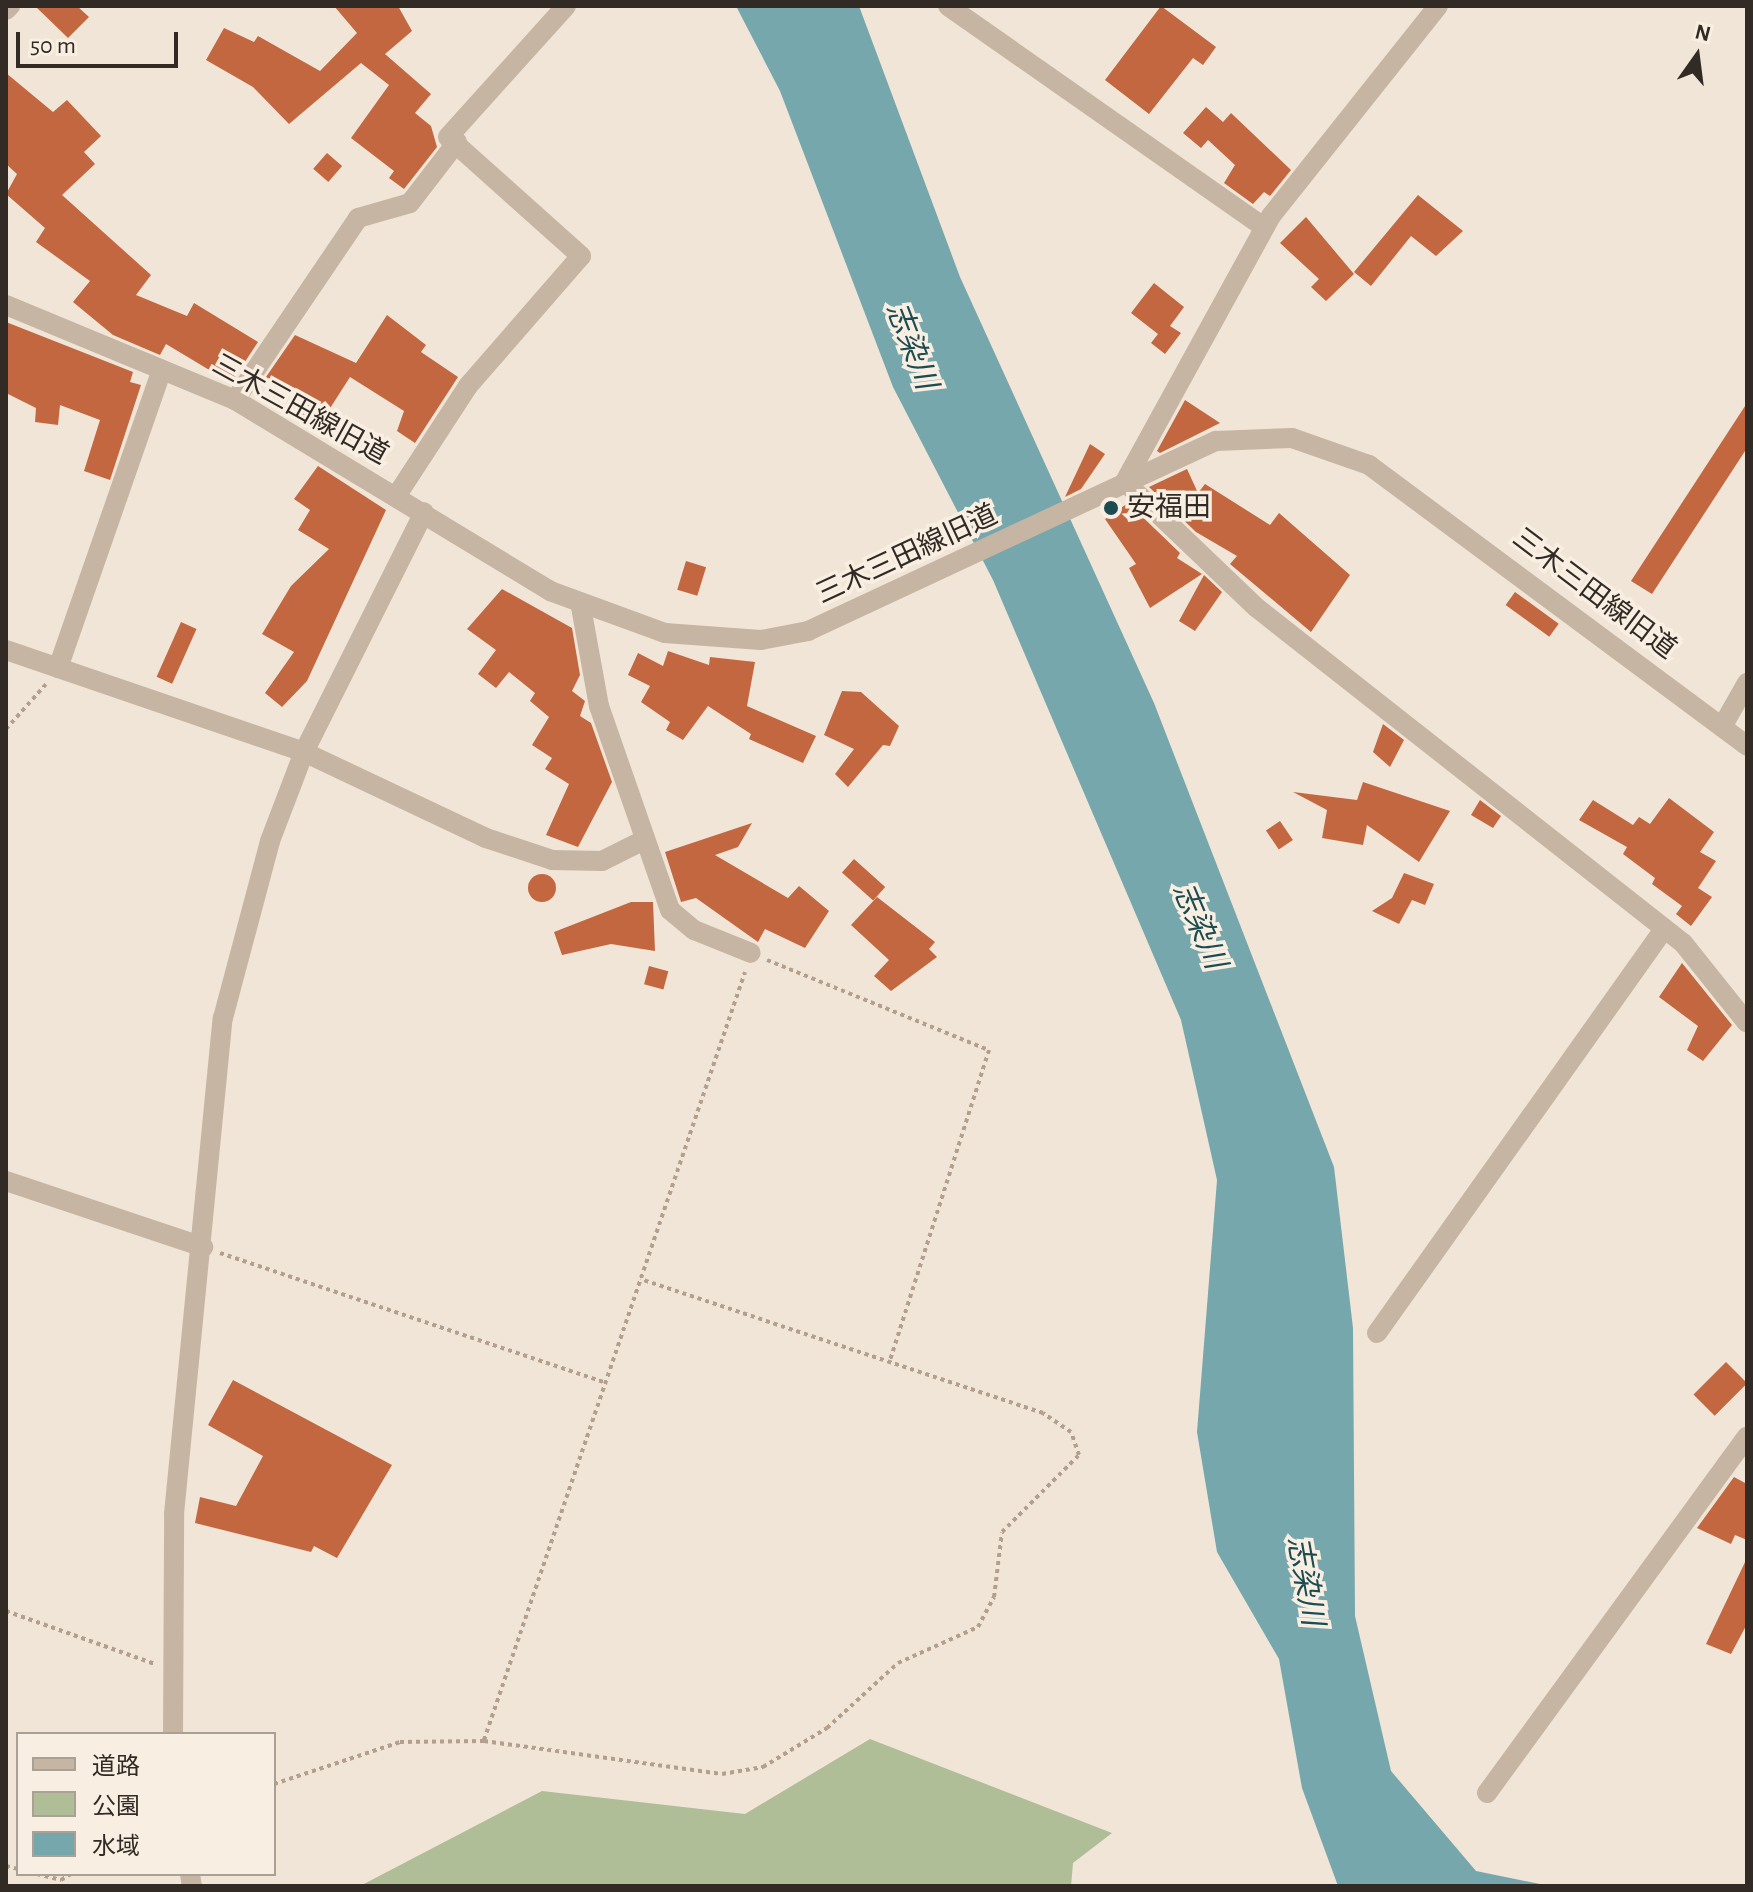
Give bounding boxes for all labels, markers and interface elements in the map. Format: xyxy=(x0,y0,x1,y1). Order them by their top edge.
scale bar xyxy=(20,16,182,66)
north arrow xyxy=(1657,16,1737,96)
text: N xyxy=(1693,20,1713,45)
text: 50 m xyxy=(30,34,76,58)
water label: 志染川 xyxy=(878,298,944,394)
street label: 三木三田線旧道 xyxy=(206,348,394,472)
place label: 安福田 xyxy=(1127,491,1211,525)
street label: 三木三田線旧道 xyxy=(811,498,1003,612)
marker: 安福田 xyxy=(1102,499,1120,517)
street label: 三木三田線旧道 xyxy=(1506,522,1682,666)
water label: 志染川 xyxy=(1165,878,1233,974)
water label: 志染川 xyxy=(1279,1534,1331,1628)
legend xyxy=(16,1732,276,1876)
text: 道路 xyxy=(92,1755,140,1779)
text: 公園 xyxy=(92,1795,140,1819)
text: 水域 xyxy=(92,1835,140,1859)

